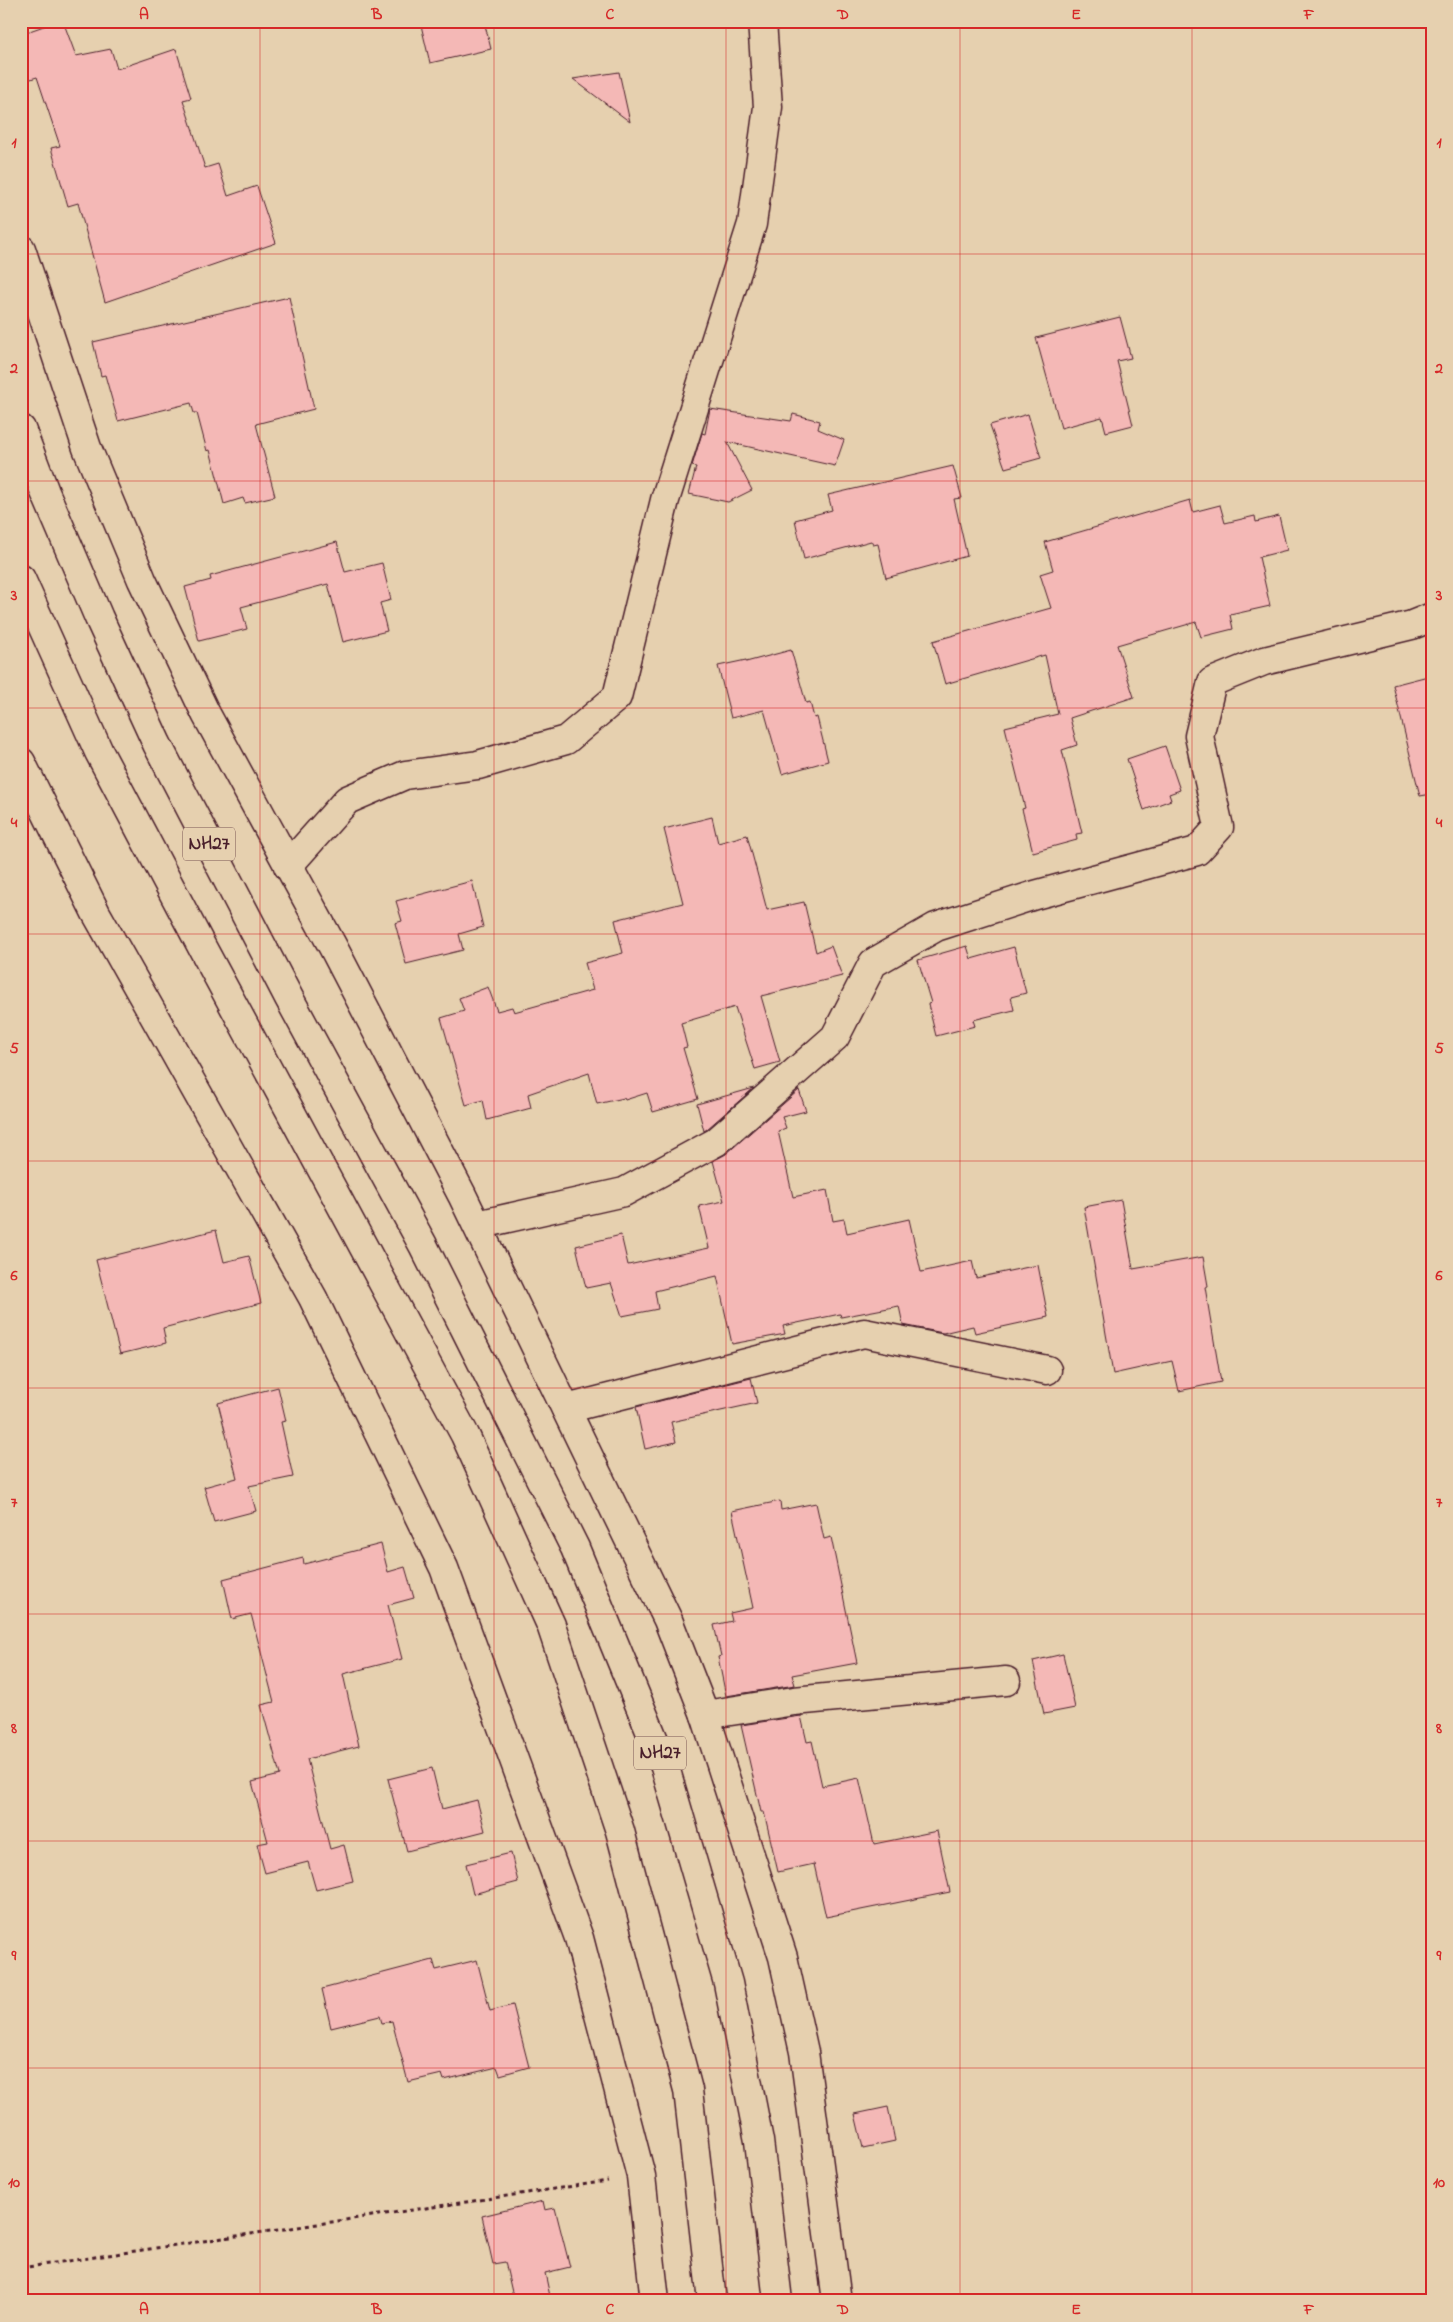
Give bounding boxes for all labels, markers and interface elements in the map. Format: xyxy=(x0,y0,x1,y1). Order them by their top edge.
text: A xyxy=(139,3,149,27)
text: B xyxy=(371,3,383,27)
text: C xyxy=(606,3,615,27)
text: D xyxy=(836,3,849,27)
text: E xyxy=(1071,3,1081,27)
text: F xyxy=(1303,3,1315,27)
text: 1 xyxy=(11,131,17,155)
text: 1 xyxy=(1436,131,1442,155)
text: 2 xyxy=(9,357,18,381)
text: 2 xyxy=(1434,357,1443,381)
text: 3 xyxy=(10,584,18,608)
text: 3 xyxy=(1435,584,1443,608)
text: 4 xyxy=(10,811,18,835)
text: 4 xyxy=(1435,811,1443,835)
road number: NH27 xyxy=(183,828,235,861)
text: 5 xyxy=(9,1037,19,1061)
text: 5 xyxy=(1434,1037,1444,1061)
text: 6 xyxy=(9,1264,18,1288)
text: 6 xyxy=(1434,1264,1443,1288)
text: 7 xyxy=(11,1491,18,1515)
text: 7 xyxy=(1436,1491,1443,1515)
text: 8 xyxy=(10,1717,17,1741)
text: 8 xyxy=(1435,1717,1442,1741)
road number: NH27 xyxy=(634,1736,686,1770)
text: 9 xyxy=(11,1944,17,1968)
text: 9 xyxy=(1436,1944,1442,1968)
text: 10 xyxy=(8,2171,20,2195)
text: 10 xyxy=(1433,2171,1445,2195)
text: A xyxy=(139,2298,149,2322)
text: B xyxy=(371,2298,383,2322)
text: C xyxy=(606,2298,615,2322)
text: D xyxy=(836,2298,849,2322)
text: E xyxy=(1071,2298,1081,2322)
text: F xyxy=(1303,2298,1315,2322)

